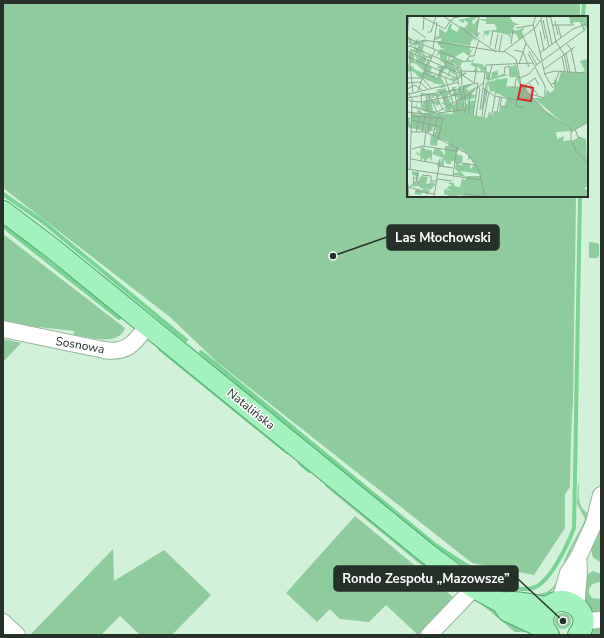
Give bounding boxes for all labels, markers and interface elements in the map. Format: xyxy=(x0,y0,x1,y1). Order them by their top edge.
inset map xyxy=(407,16,588,197)
callout: Las Młochowski xyxy=(387,225,499,250)
text: Las Młochowski xyxy=(395,229,491,247)
street label: Sosnowa xyxy=(54,333,106,357)
street label: Natalińska xyxy=(224,385,278,433)
callout: Rondo Zespołu „Mazowsze” xyxy=(334,566,518,591)
text: Rondo Zespołu „Mazowsze” xyxy=(342,570,510,588)

